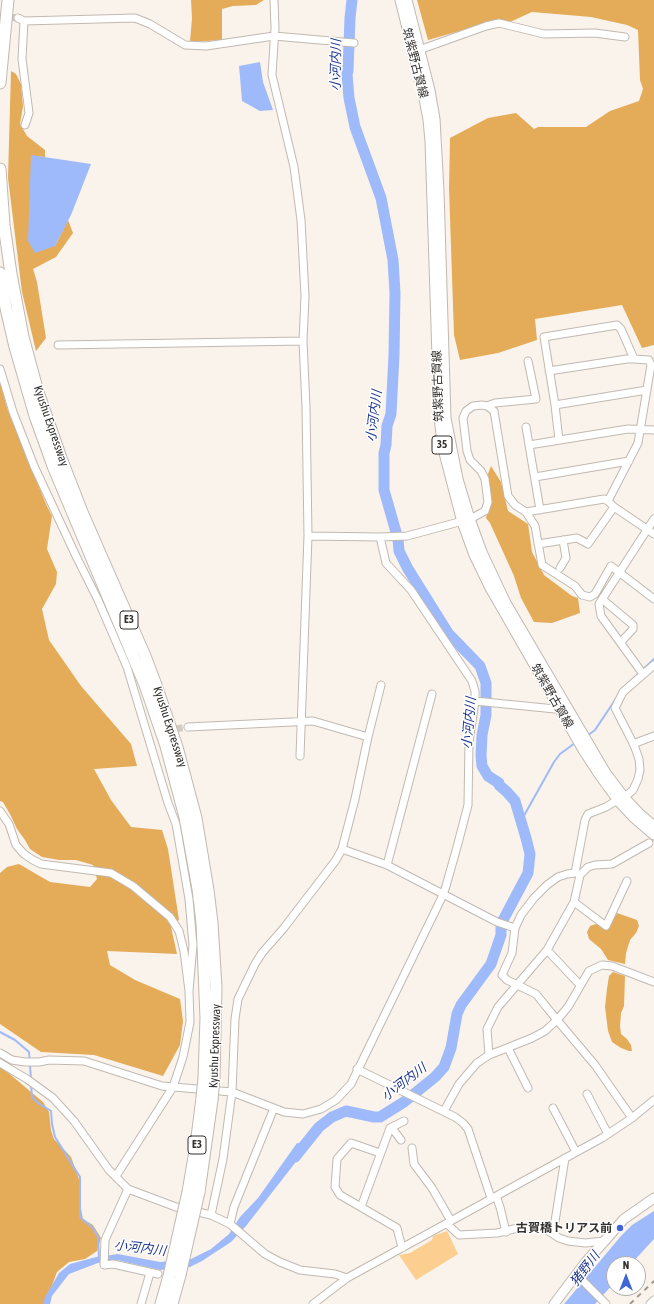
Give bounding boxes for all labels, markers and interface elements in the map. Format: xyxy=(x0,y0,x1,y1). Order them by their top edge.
street label: 筑紫野古賀線 xyxy=(399,26,431,100)
water label: 小河内川 xyxy=(328,39,344,91)
street label: 筑紫野古賀線 xyxy=(430,350,446,422)
street label: Kyushu Expressway xyxy=(30,384,72,468)
water label: 小河内川 xyxy=(363,389,385,443)
road number: 35 xyxy=(432,436,452,454)
road number: E3 xyxy=(120,611,138,629)
street label: 筑紫野古賀線 xyxy=(528,661,576,731)
street label: Kyushu Expressway xyxy=(150,685,190,769)
water label: 小河内川 xyxy=(459,696,479,750)
street label: Kyushu Expressway xyxy=(206,1004,224,1088)
water label: 小河内川 xyxy=(379,1060,429,1104)
road number: E3 xyxy=(188,1136,206,1154)
place label: 古賀橋トリアス前 xyxy=(516,1221,612,1235)
marker: 古賀橋トリアス前 xyxy=(615,1223,625,1233)
water label: 小河内川 xyxy=(113,1237,167,1259)
water label: 猪野川 xyxy=(567,1249,603,1289)
north arrow xyxy=(606,1256,646,1296)
text: N xyxy=(623,1259,629,1271)

